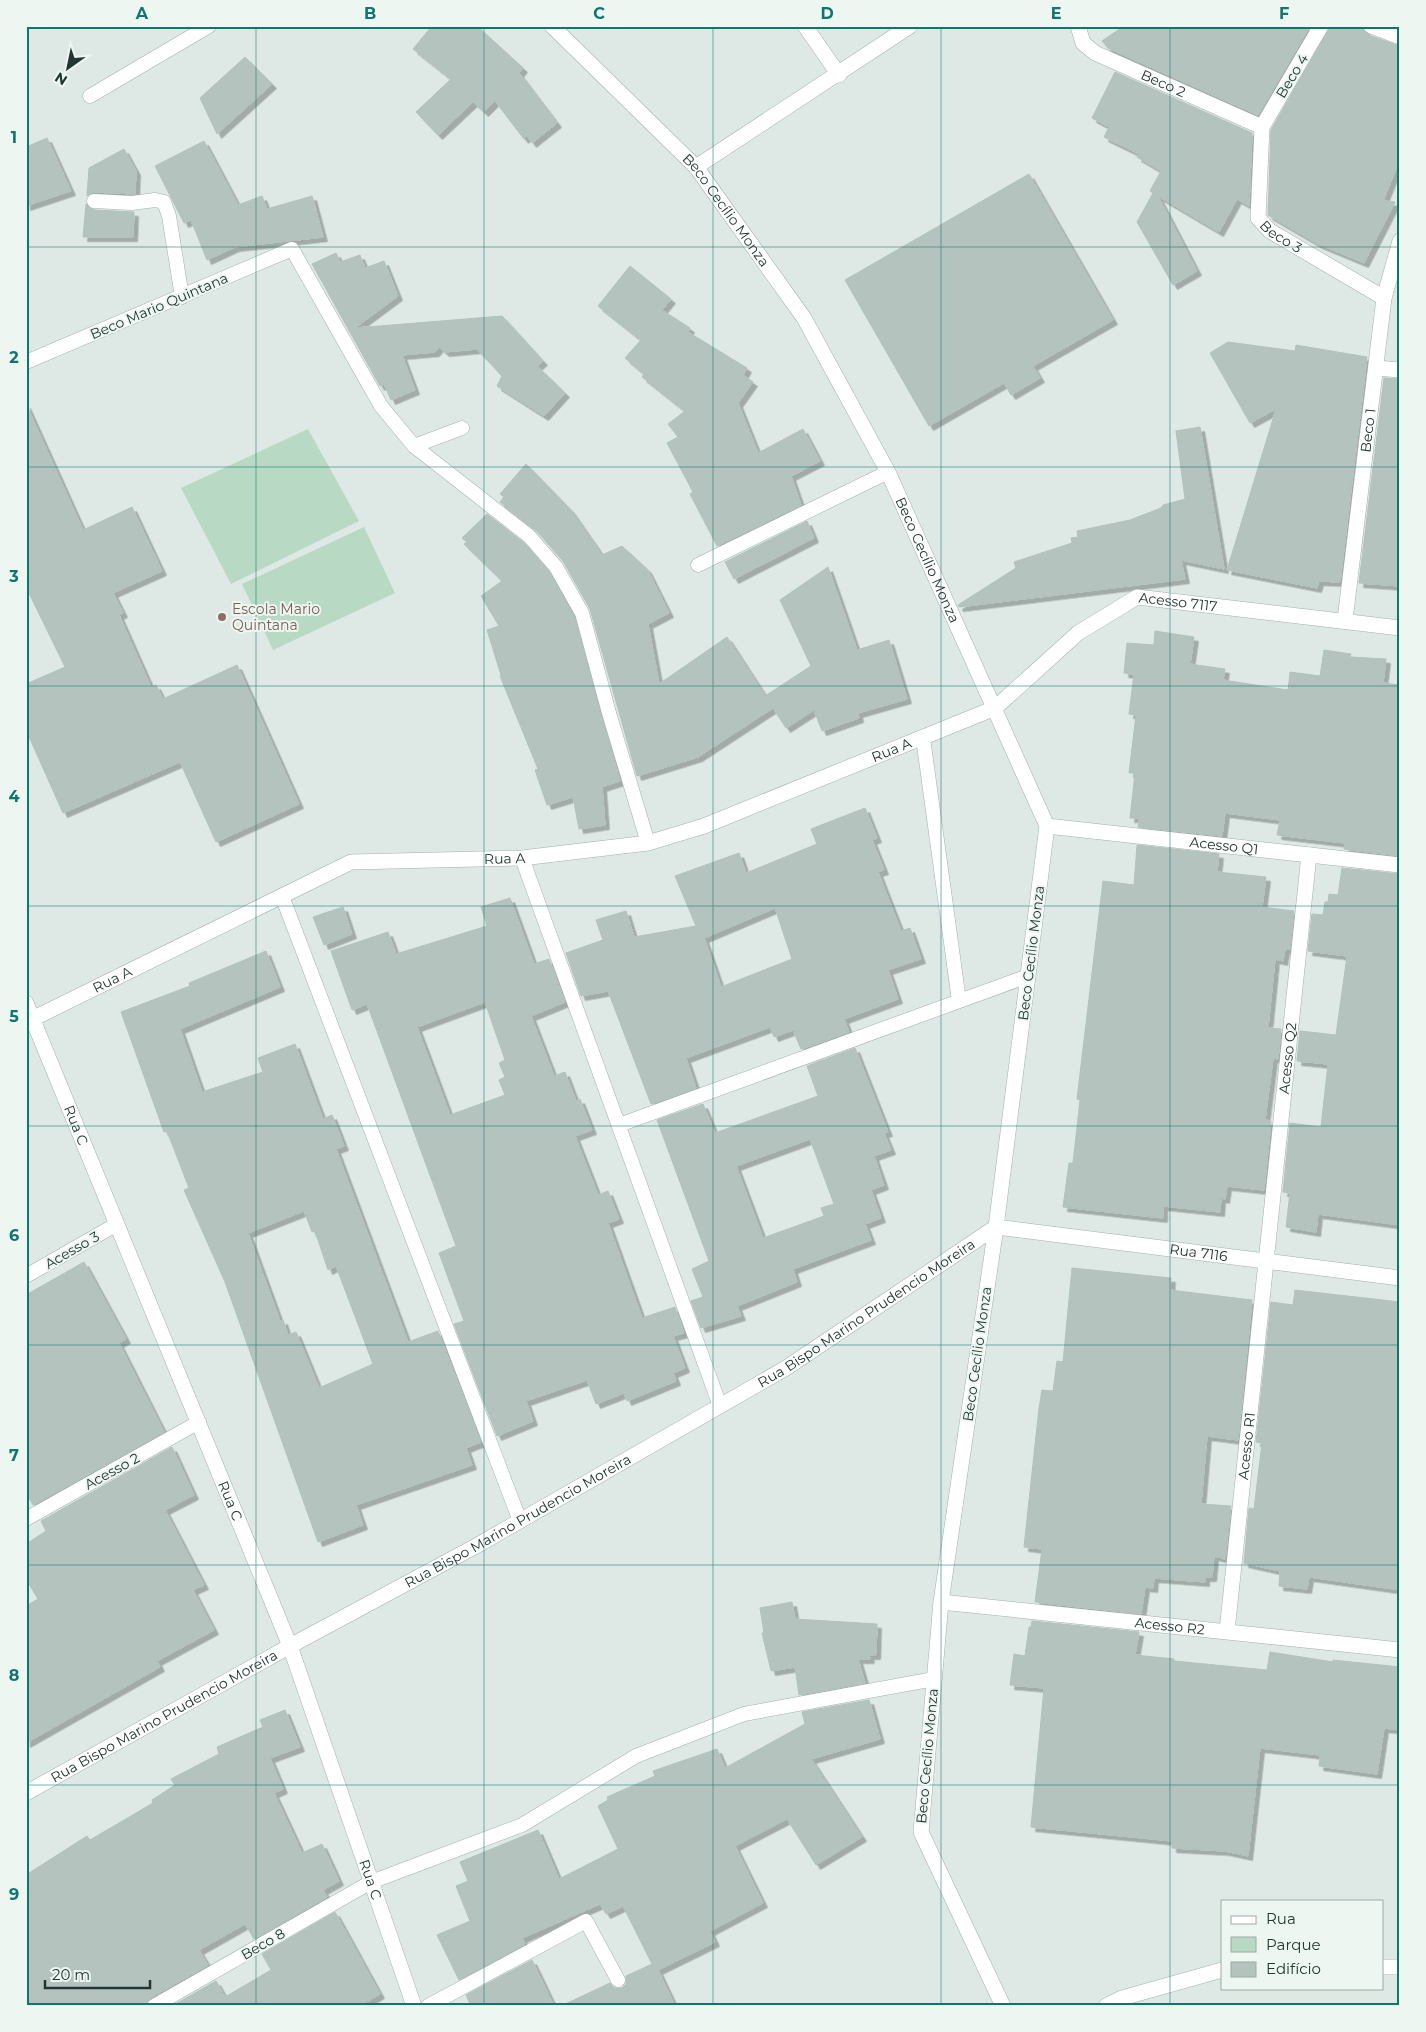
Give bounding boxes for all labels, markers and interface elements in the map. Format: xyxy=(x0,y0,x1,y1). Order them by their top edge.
text: A xyxy=(135,4,149,23)
text: B xyxy=(364,4,376,23)
text: C xyxy=(593,4,605,23)
text: D xyxy=(820,4,834,23)
text: E xyxy=(1051,4,1061,23)
text: F xyxy=(1279,4,1289,23)
north arrow xyxy=(42,42,92,92)
street label: Beco 4 xyxy=(1272,50,1313,101)
street label: Beco 2 xyxy=(1138,65,1189,101)
text: N xyxy=(51,68,71,90)
text: 1 xyxy=(11,128,17,147)
street label: Beco Cecílio Monza xyxy=(679,150,773,270)
street label: Beco 3 xyxy=(1256,217,1306,257)
street label: Beco Mario Quintana xyxy=(87,269,231,343)
text: 2 xyxy=(9,348,19,367)
street label: Beco 1 xyxy=(1356,407,1380,453)
street label: Beco Cecílio Monza xyxy=(891,494,964,626)
text: 3 xyxy=(8,567,19,586)
street label: Acesso 7117 xyxy=(1138,588,1218,615)
place label: Escola Mario Quintana xyxy=(232,600,320,634)
marker: Escola Mario Quintana xyxy=(216,611,228,623)
street label: Rua A xyxy=(869,733,915,766)
text: 4 xyxy=(8,787,20,806)
street label: Acesso Q1 xyxy=(1189,833,1259,858)
street label: Rua A xyxy=(484,849,527,868)
street label: Beco Cecílio Monza xyxy=(1014,884,1048,1022)
street label: Rua A xyxy=(90,962,136,997)
text: 5 xyxy=(9,1007,19,1026)
street label: Acesso Q2 xyxy=(1275,1021,1300,1095)
street label: Rua C xyxy=(60,1103,92,1148)
text: 6 xyxy=(9,1226,19,1245)
street label: Acesso 3 xyxy=(41,1227,103,1273)
street label: Rua Bispo Marino Prudencio Moreira xyxy=(754,1235,978,1391)
street label: Rua 7116 xyxy=(1168,1240,1229,1265)
street label: Beco Cecílio Monza xyxy=(959,1285,995,1423)
street label: Acesso R1 xyxy=(1234,1412,1259,1481)
text: 7 xyxy=(9,1446,19,1465)
street label: Acesso 2 xyxy=(81,1449,143,1493)
street label: Rua Bispo Marino Prudencio Moreira xyxy=(401,1450,634,1592)
street label: Rua C xyxy=(214,1478,247,1523)
street label: Acesso R2 xyxy=(1134,1613,1206,1639)
street label: Rua Bispo Marino Prudencio Moreira xyxy=(47,1646,281,1786)
text: 8 xyxy=(9,1666,19,1685)
street label: Beco Cecílio Monza xyxy=(912,1688,942,1824)
street label: Rua C xyxy=(355,1857,386,1902)
text: 9 xyxy=(9,1885,19,1904)
legend xyxy=(1221,1900,1384,1990)
text: Rua xyxy=(1266,1909,1296,1928)
street label: Beco 8 xyxy=(238,1924,288,1964)
text: Parque xyxy=(1266,1935,1321,1954)
scale bar xyxy=(45,1957,150,1989)
text: Edifício xyxy=(1266,1959,1321,1978)
text: 20 m xyxy=(52,1965,90,1984)

